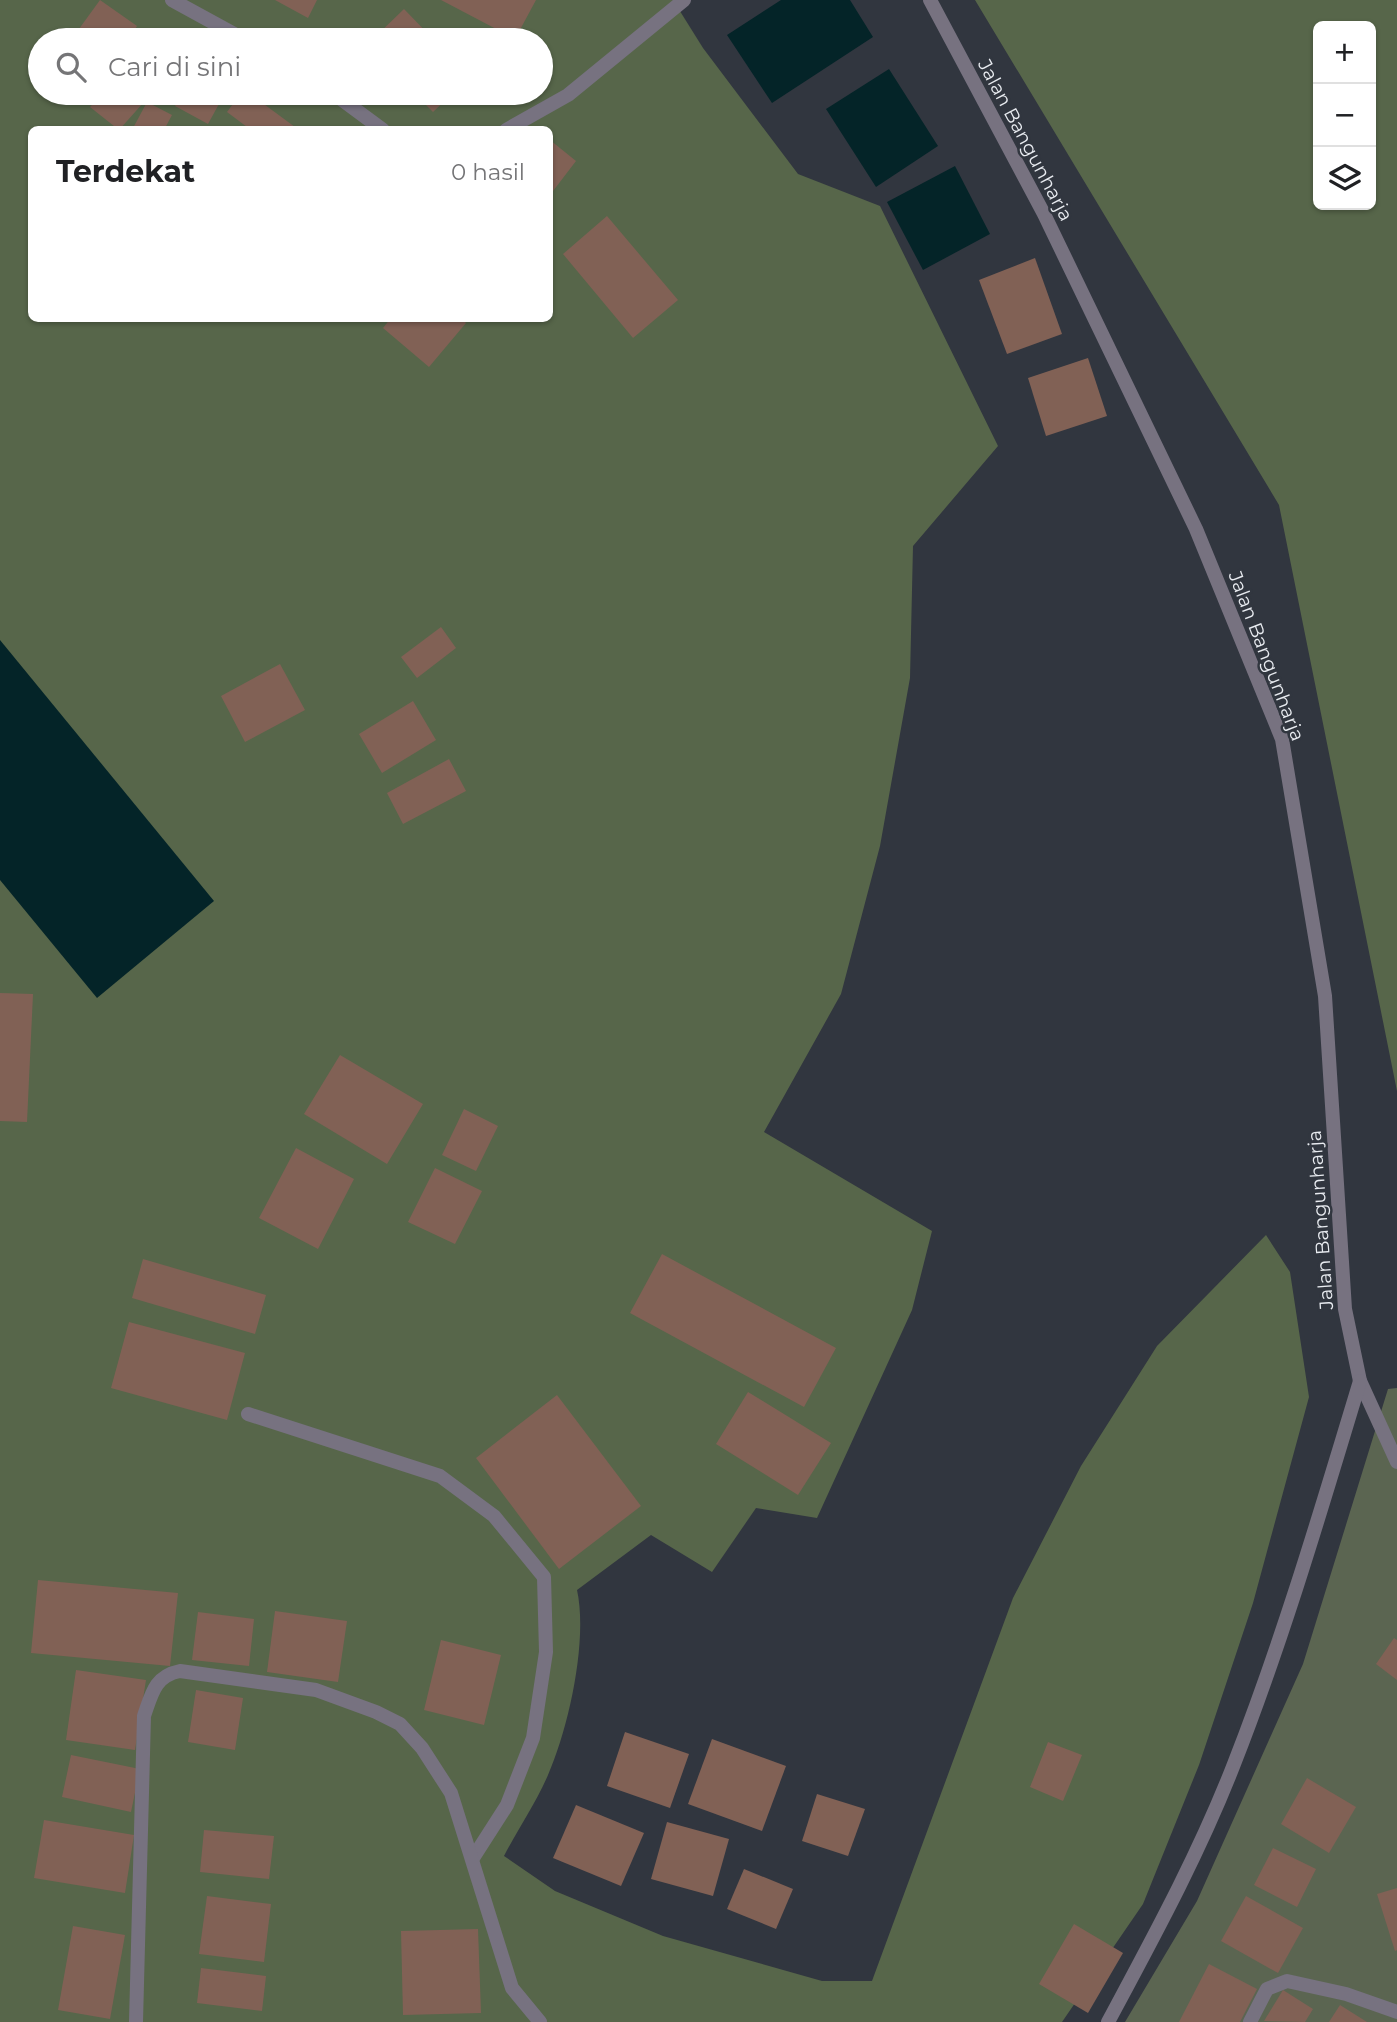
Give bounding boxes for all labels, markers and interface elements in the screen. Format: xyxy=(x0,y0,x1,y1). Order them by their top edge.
map controls xyxy=(1313,21,1376,210)
button: + xyxy=(1313,21,1376,84)
search box xyxy=(28,28,553,105)
icon: search xyxy=(52,48,90,86)
text: Cari di sini xyxy=(108,51,241,83)
street label: Jalan Bangunharja xyxy=(973,55,1078,225)
button: − xyxy=(1313,84,1376,147)
button: layers xyxy=(1313,147,1376,210)
text: Terdekat xyxy=(56,153,195,190)
text: 0 hasil xyxy=(451,158,525,186)
street label: Jalan Bangunharja xyxy=(1223,567,1310,744)
street label: Jalan Bangunharja xyxy=(1303,1129,1338,1312)

